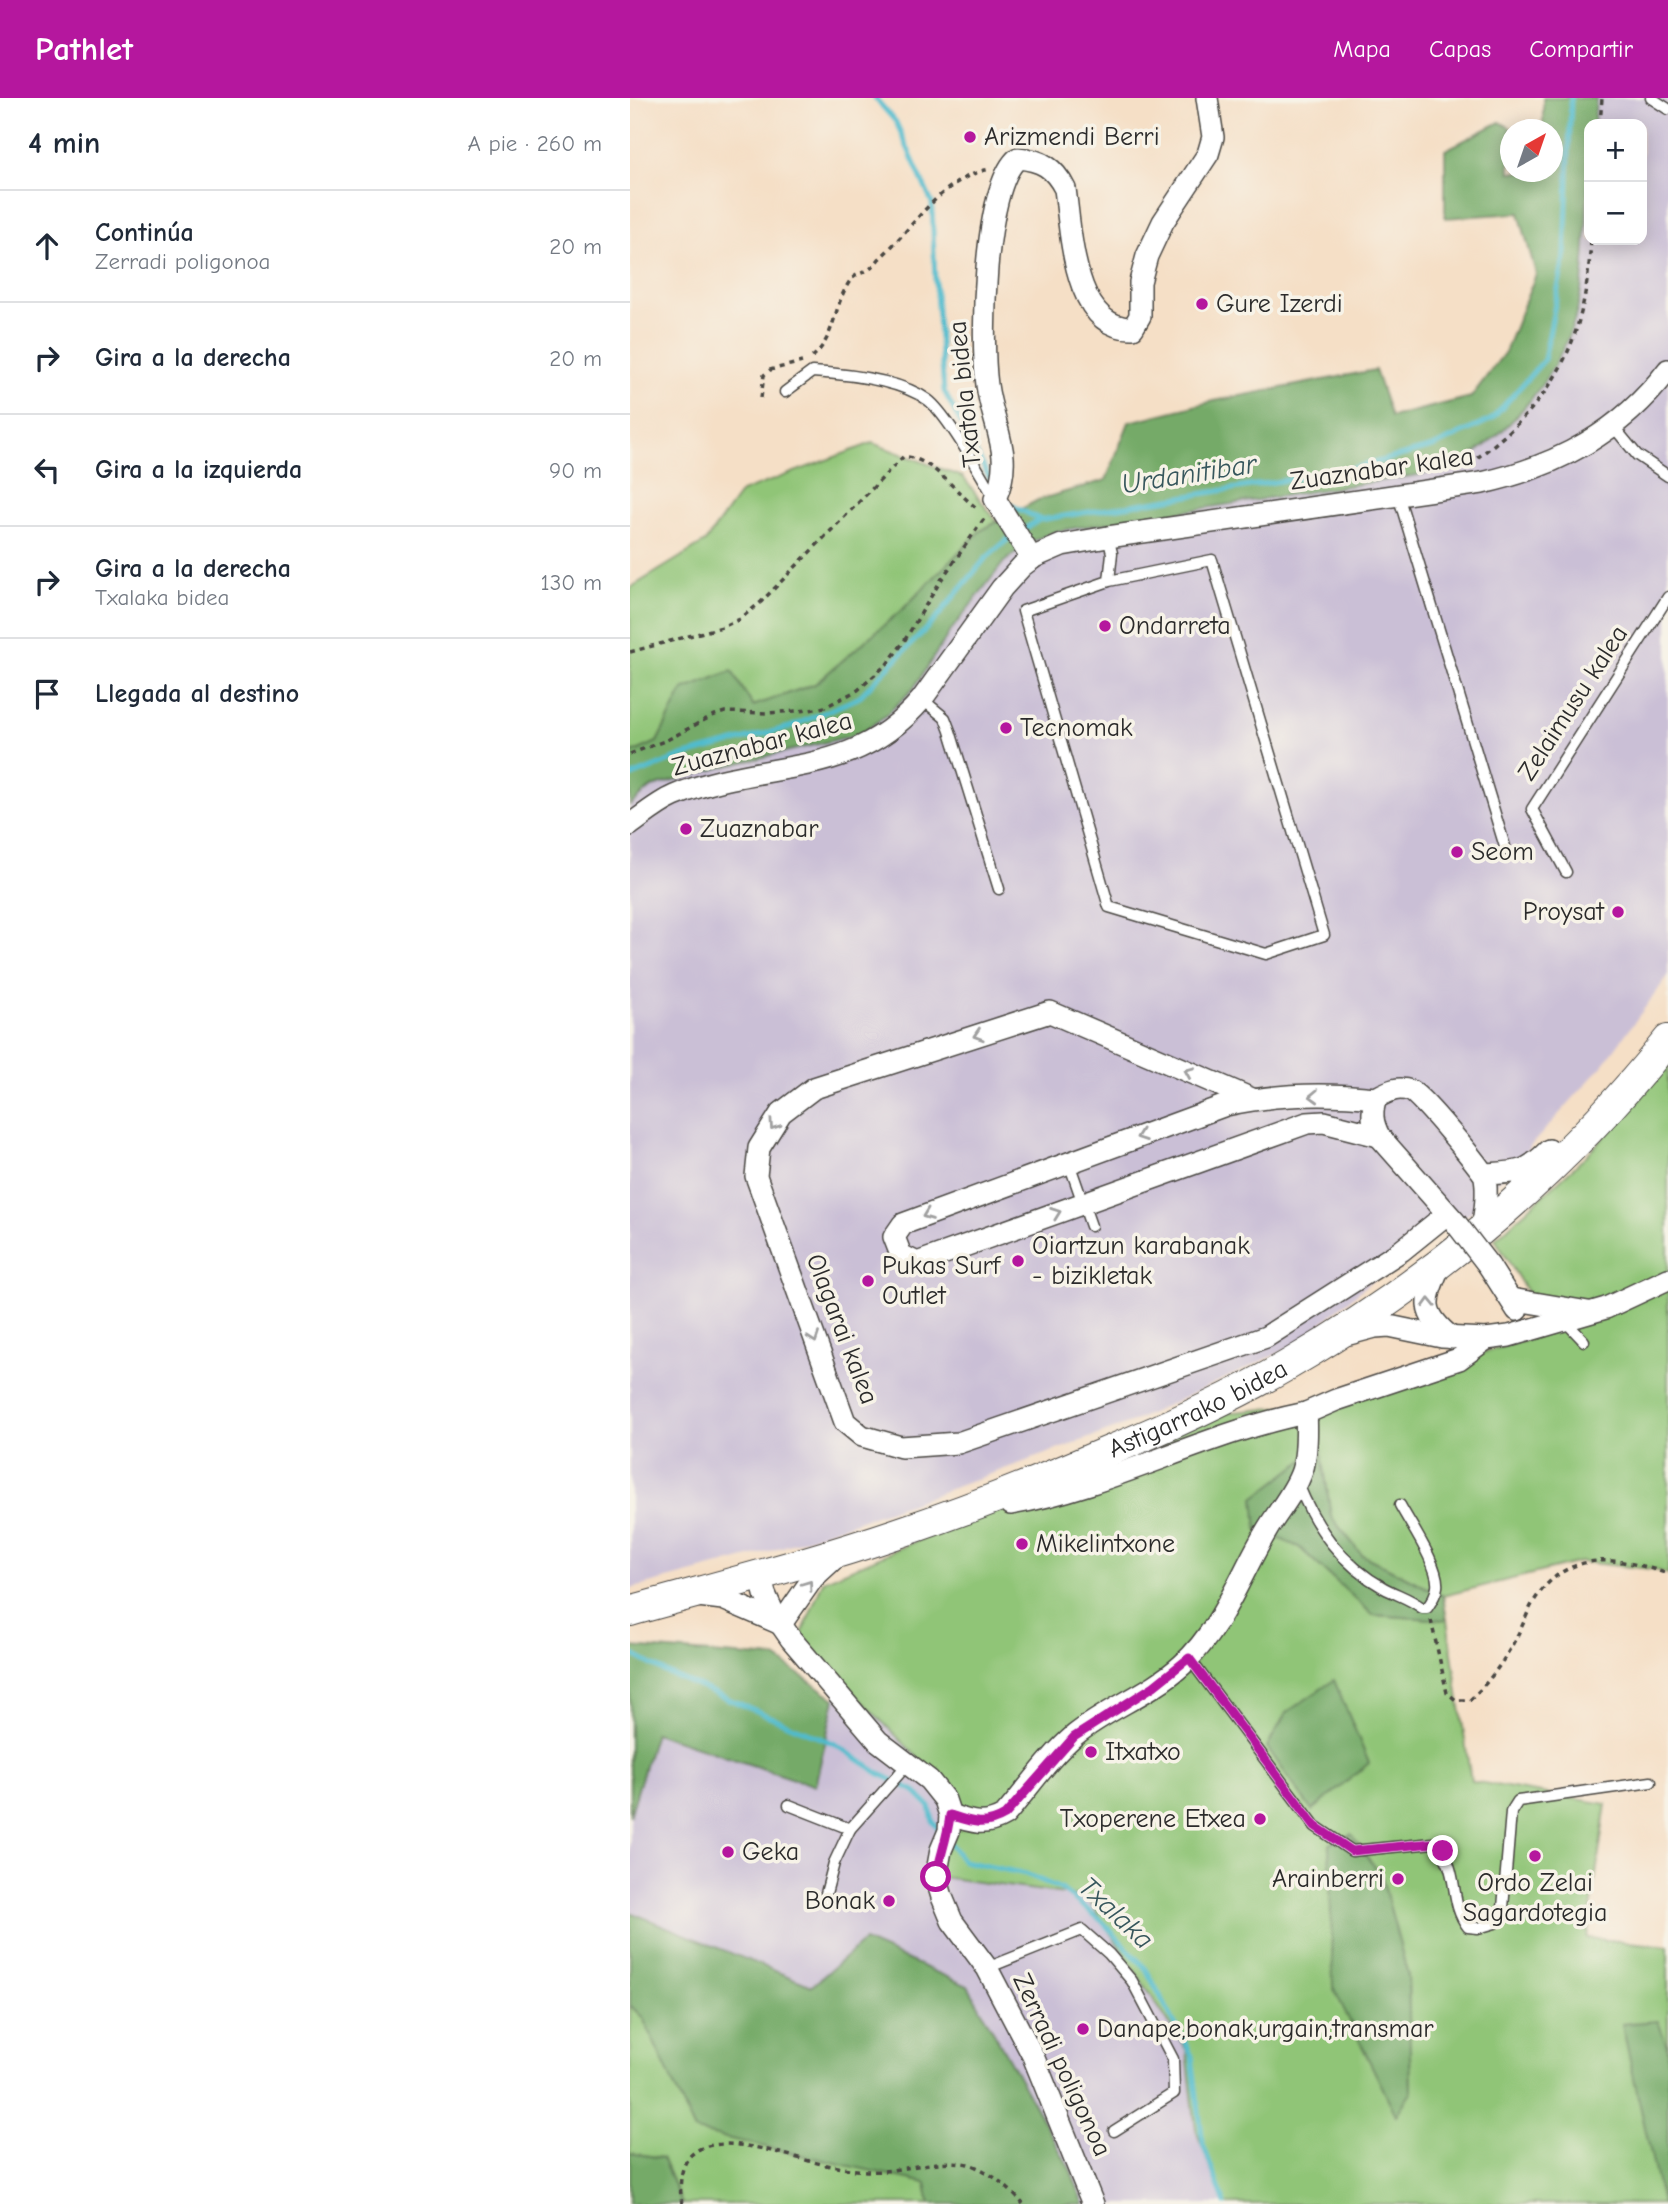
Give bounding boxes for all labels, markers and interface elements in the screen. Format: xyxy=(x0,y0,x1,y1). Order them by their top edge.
text: Pathlet xyxy=(35,30,133,68)
text: Mapa xyxy=(1333,35,1391,63)
text: Capas xyxy=(1429,35,1491,63)
text: Compartir xyxy=(1529,35,1633,63)
north arrow xyxy=(1500,119,1563,182)
map controls xyxy=(1584,119,1647,245)
button: + xyxy=(1584,119,1647,182)
place label: Arizmendi Berri xyxy=(984,122,1160,152)
text: 4 min xyxy=(28,126,100,161)
marker: Arizmendi Berri xyxy=(962,129,978,145)
text: A pie · 260 m xyxy=(467,130,602,157)
button: − xyxy=(1584,182,1647,245)
text: Continúa xyxy=(95,218,194,248)
icon: ahead xyxy=(28,227,66,265)
text: 20 m xyxy=(549,233,602,260)
text: Zerradi poligonoa xyxy=(95,248,270,275)
place label: Gure Izerdi xyxy=(1216,289,1343,319)
marker: Gure Izerdi xyxy=(1194,296,1210,312)
street label: Txatola bidea xyxy=(942,319,988,469)
icon: right xyxy=(28,339,66,377)
text: Gira a la derecha xyxy=(95,343,291,373)
text: 20 m xyxy=(549,345,602,372)
street label: Zuaznabar kalea xyxy=(1288,441,1476,497)
water label: Urdanitibar xyxy=(1119,447,1261,500)
icon: left xyxy=(28,451,66,489)
text: Gira a la izquierda xyxy=(95,455,302,485)
text: 90 m xyxy=(549,457,602,484)
text: Gira a la derecha xyxy=(95,554,291,584)
icon: right xyxy=(28,563,66,601)
text: 130 m xyxy=(541,569,602,596)
text: Txalaka bidea xyxy=(95,584,229,611)
place label: Ondarreta xyxy=(1119,611,1231,641)
marker: Ondarreta xyxy=(1097,618,1113,634)
street label: Zelaimusu kalea xyxy=(1512,620,1634,786)
icon: arrive xyxy=(28,675,66,713)
text: Llegada al destino xyxy=(95,679,299,709)
street label: Zuaznabar kalea xyxy=(669,706,855,782)
place label: Tecnomak xyxy=(1020,713,1133,743)
marker: Tecnomak xyxy=(998,720,1014,736)
place label: Zuaznabar xyxy=(700,814,819,844)
marker: Zuaznabar xyxy=(678,821,694,837)
place label: Seom xyxy=(1471,837,1534,867)
marker: Seom xyxy=(1449,844,1465,860)
place label: Proysat xyxy=(1523,897,1606,927)
marker: Proysat xyxy=(1610,904,1626,920)
one-way arrow xyxy=(972,1027,985,1041)
one-way arrow xyxy=(1184,1066,1197,1080)
one-way arrow xyxy=(1308,1088,1319,1103)
one-way arrow xyxy=(769,1117,782,1130)
one-way arrow xyxy=(1135,1128,1147,1142)
one-way arrow xyxy=(922,1206,934,1220)
one-way arrow xyxy=(1049,1207,1061,1221)
place label: Oiartzun karabanak - bizikletak xyxy=(1032,1231,1250,1291)
street label: Olagarai kalea xyxy=(800,1250,884,1408)
place label: Pukas Surf Outlet xyxy=(882,1251,1002,1311)
marker: Oiartzun karabanak - bizikletak xyxy=(1010,1253,1026,1269)
marker: Pukas Surf Outlet xyxy=(860,1273,876,1289)
one-way arrow xyxy=(1422,1297,1437,1308)
one-way arrow xyxy=(806,1331,820,1343)
street label: Astigarrako bidea xyxy=(1104,1354,1293,1465)
place label: Mikelintxone xyxy=(1036,1529,1175,1559)
marker: Mikelintxone xyxy=(1014,1536,1030,1552)
one-way arrow xyxy=(800,1581,813,1593)
place label: Itxatxo xyxy=(1105,1737,1181,1767)
marker: Itxatxo xyxy=(1083,1744,1099,1760)
place label: Txoperene Etxea xyxy=(1060,1804,1246,1834)
marker: Txoperene Etxea xyxy=(1252,1811,1268,1827)
route end xyxy=(1427,1835,1458,1866)
place label: Geka xyxy=(742,1837,799,1867)
marker: Geka xyxy=(720,1844,736,1860)
marker: Ordo Zelai Sagardotegia xyxy=(1527,1848,1543,1864)
route start xyxy=(920,1861,951,1892)
place label: Arainberri xyxy=(1272,1864,1384,1894)
place label: Ordo Zelai Sagardotegia xyxy=(1463,1868,1607,1928)
water label: Txalaka xyxy=(1072,1870,1160,1956)
marker: Arainberri xyxy=(1390,1871,1406,1887)
place label: Bonak xyxy=(805,1886,875,1916)
marker: Bonak xyxy=(881,1893,897,1909)
street label: Zerradi poligonoa xyxy=(1006,1969,1118,2161)
place label: Danape,bonak,urgain,transmar xyxy=(1097,2014,1434,2044)
marker: Danape,bonak,urgain,transmar xyxy=(1075,2021,1091,2037)

